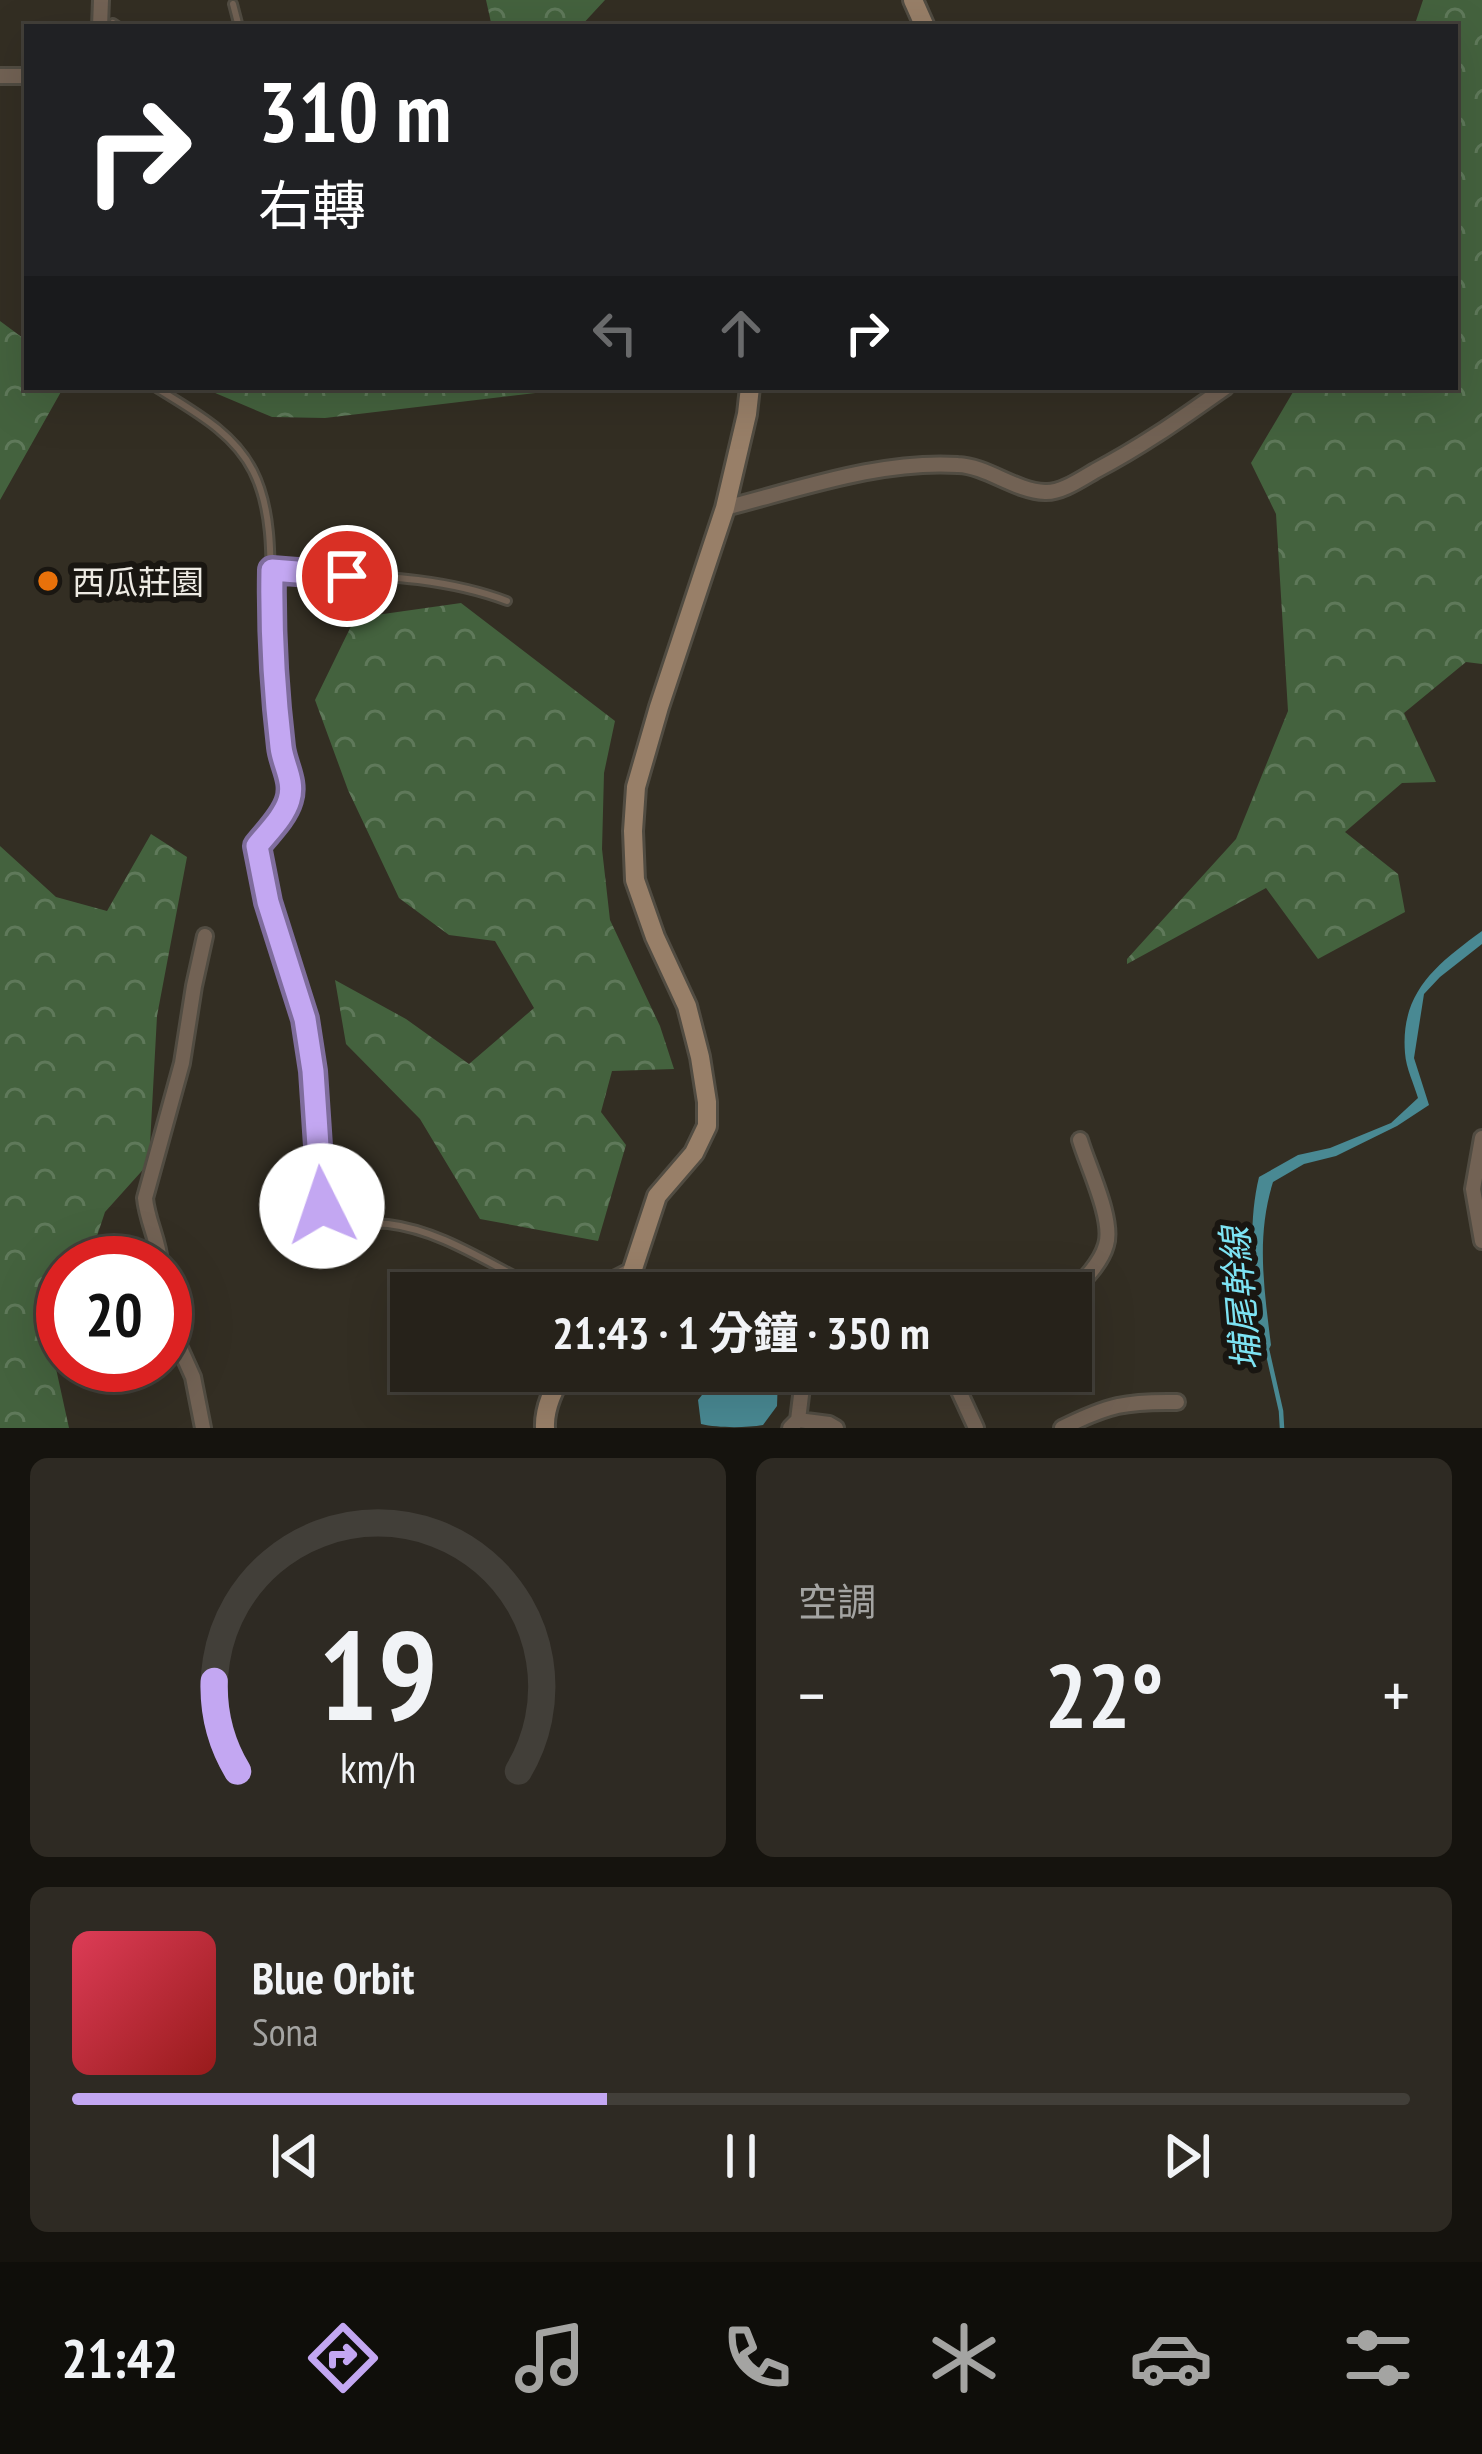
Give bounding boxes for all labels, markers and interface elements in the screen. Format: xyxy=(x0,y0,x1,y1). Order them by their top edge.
text: 310 m xyxy=(258,56,451,165)
icon: right xyxy=(60,72,216,228)
text: 右轉 xyxy=(258,170,366,240)
icon: left xyxy=(582,300,648,366)
icon: ahead xyxy=(708,300,774,366)
icon: right xyxy=(834,300,900,366)
pin xyxy=(296,525,398,627)
icon: arrive xyxy=(314,543,380,609)
place label: 西瓜莊園 xyxy=(72,560,204,603)
marker: 西瓜莊園 xyxy=(35,568,61,594)
position arrow xyxy=(259,1143,385,1269)
water label: 埔尾幹線 xyxy=(1210,1221,1270,1373)
speed limit sign: 20 xyxy=(36,1236,192,1392)
text: 21:43 · 1 分鐘 · 350 m xyxy=(552,1303,930,1361)
text: 空調 xyxy=(798,1576,876,1627)
text: 19 xyxy=(318,1593,438,1754)
text: 22° xyxy=(1045,1636,1163,1753)
text: − xyxy=(798,1652,825,1737)
text: + xyxy=(1383,1652,1410,1737)
text: km/h xyxy=(340,1738,416,1794)
text: Blue Orbit xyxy=(252,1948,414,2006)
text: Sona xyxy=(252,2006,318,2057)
icon: previous xyxy=(262,2123,328,2189)
icon: pause xyxy=(708,2123,774,2189)
icon: next xyxy=(1154,2123,1220,2189)
icon: directions xyxy=(301,2316,385,2400)
icon: music xyxy=(508,2316,592,2400)
icon: phone xyxy=(715,2316,799,2400)
icon: climate xyxy=(922,2316,1006,2400)
icon: car xyxy=(1129,2316,1213,2400)
icon: filters xyxy=(1336,2316,1420,2400)
text: 21:42 xyxy=(62,2323,178,2393)

